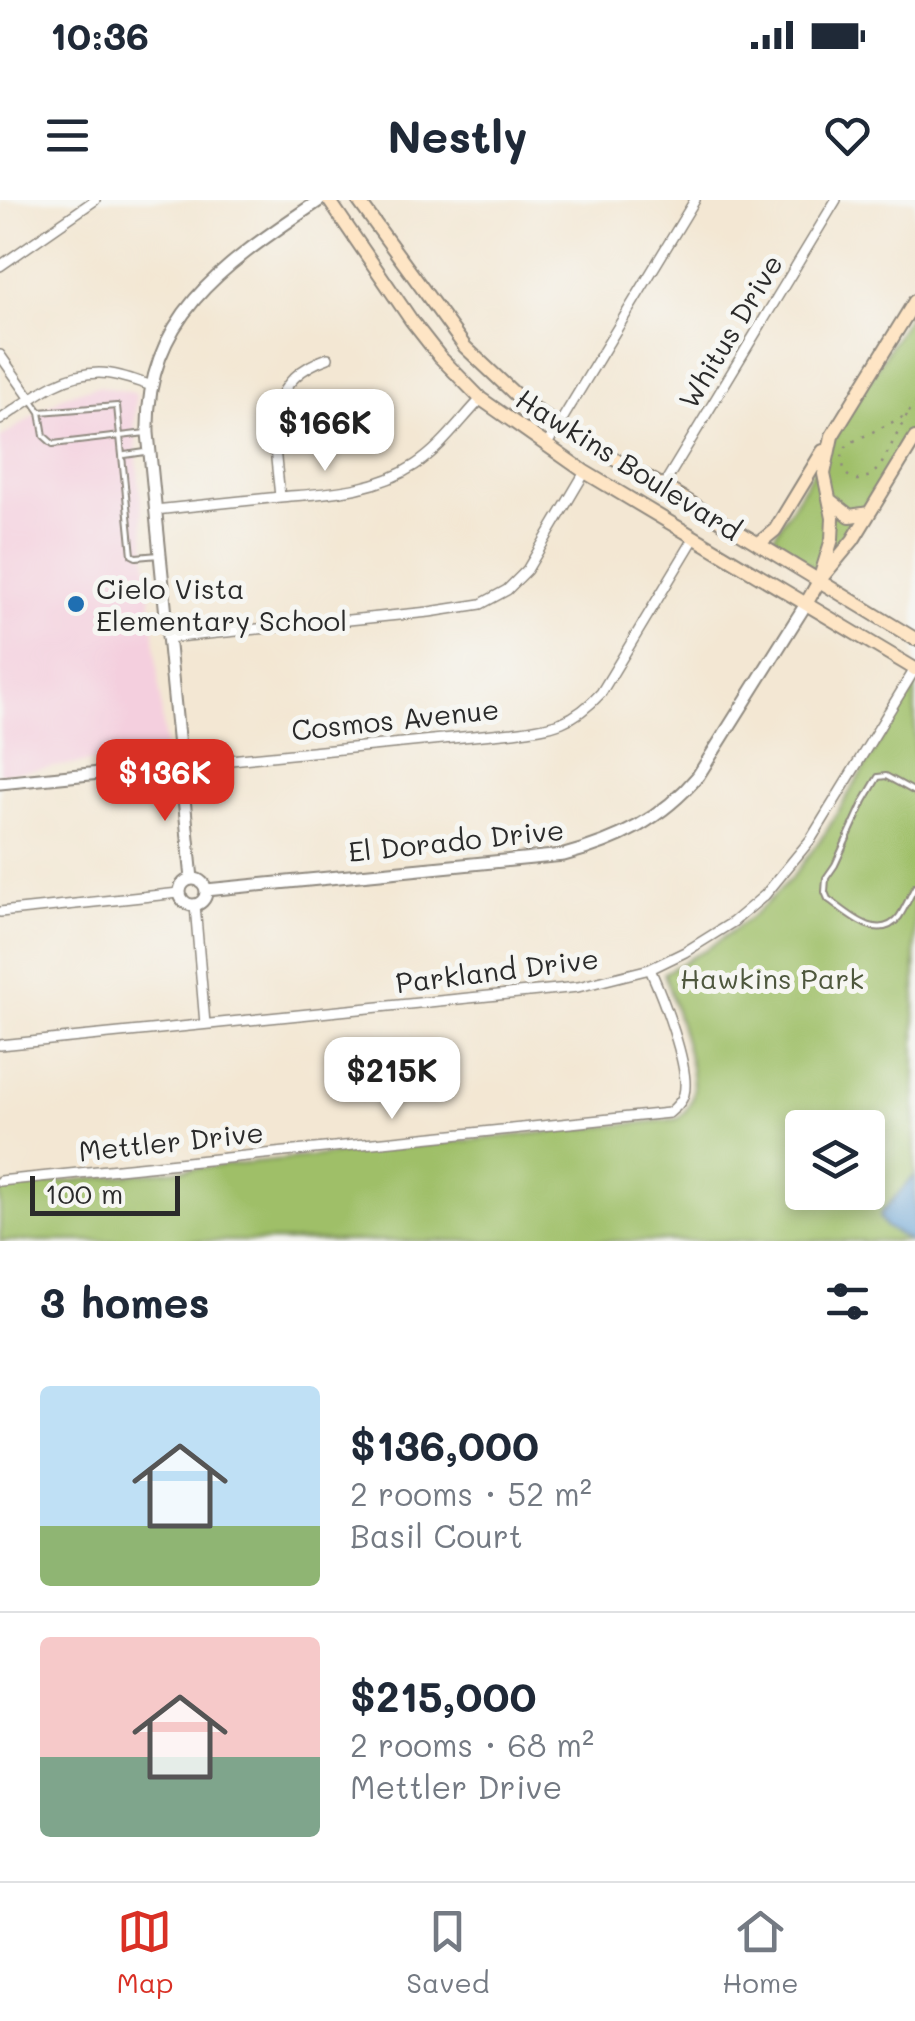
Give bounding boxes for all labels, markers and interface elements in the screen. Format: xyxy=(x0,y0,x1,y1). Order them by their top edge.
text: 10:36 xyxy=(50,10,149,60)
text: Nestly xyxy=(387,106,528,164)
icon: menu xyxy=(40,108,95,163)
icon: heart xyxy=(820,108,875,163)
street label: Whitus Drive xyxy=(670,248,790,414)
street label: Hawkins Boulevard xyxy=(510,380,748,548)
pin: $166K xyxy=(255,389,395,474)
text: $166K xyxy=(278,400,372,442)
place label: Cielo Vista Elementary School xyxy=(96,570,347,638)
marker: Cielo Vista Elementary School xyxy=(65,593,87,615)
street label: Cosmos Avenue xyxy=(289,690,501,748)
pin: $136K xyxy=(95,739,235,824)
text: $136K xyxy=(118,750,212,792)
street label: El Dorado Drive xyxy=(346,811,566,869)
street label: Parkland Drive xyxy=(393,940,601,1000)
park label: Hawkins Park xyxy=(680,960,864,996)
pin: $215K xyxy=(322,1037,462,1122)
text: $215K xyxy=(346,1048,438,1090)
map controls xyxy=(785,1110,885,1210)
button: layers xyxy=(785,1110,885,1210)
street label: Mettler Drive xyxy=(77,1113,265,1169)
scale bar xyxy=(30,1171,180,1216)
text: 100 m xyxy=(45,1175,123,1211)
text: 3 homes xyxy=(40,1274,210,1329)
icon: filters xyxy=(820,1274,875,1329)
text: $136,000 xyxy=(350,1417,539,1472)
icon: home xyxy=(120,1426,240,1546)
text: 2 rooms · 52 m² xyxy=(350,1472,592,1514)
text: Basil Court xyxy=(350,1514,523,1556)
text: $215,000 xyxy=(350,1668,536,1723)
icon: home xyxy=(120,1677,240,1797)
text: 2 rooms · 68 m² xyxy=(350,1723,594,1765)
text: Mettler Drive xyxy=(350,1765,562,1807)
tab: Map xyxy=(116,1904,173,2000)
tab: Saved xyxy=(406,1904,489,2000)
tab: Home xyxy=(722,1904,799,2000)

